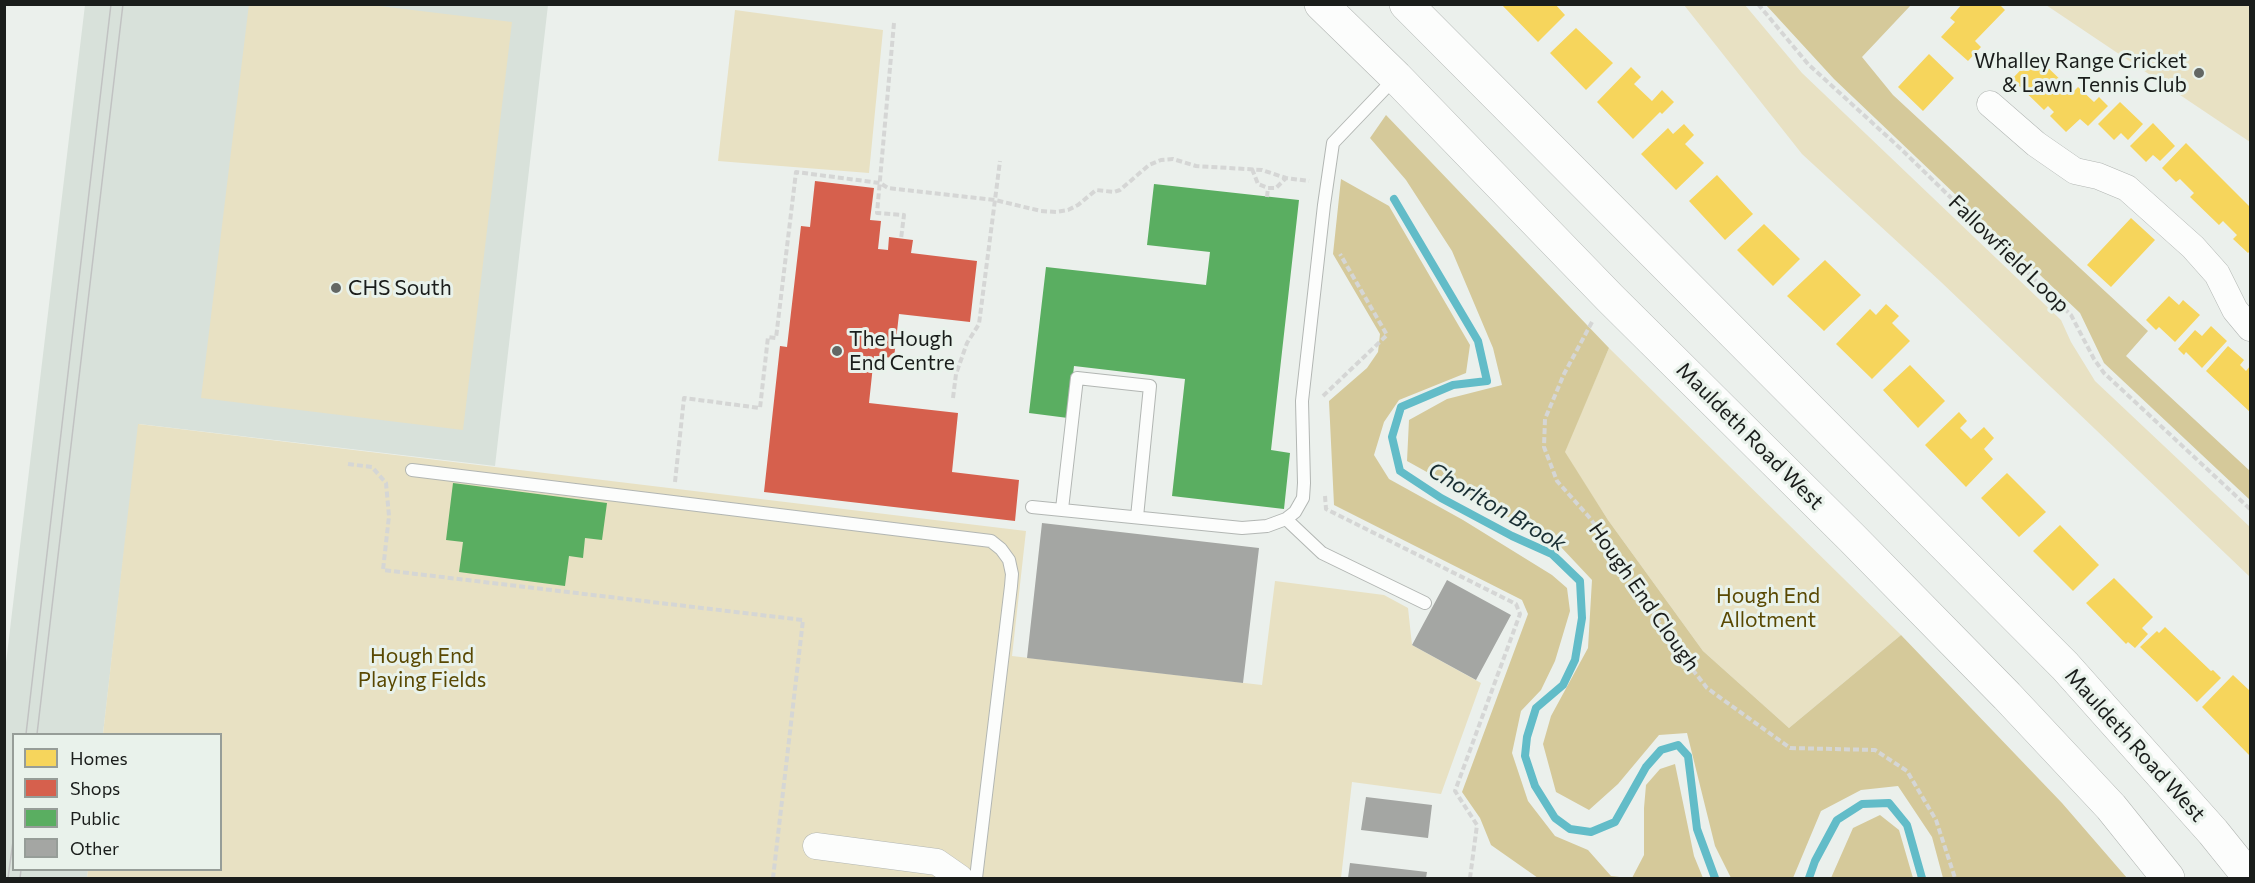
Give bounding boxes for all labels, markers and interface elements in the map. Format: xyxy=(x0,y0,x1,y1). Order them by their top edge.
place label: Whalley Range Cricket & Lawn Tennis Club xyxy=(1974,48,2187,98)
marker: Whalley Range Cricket & Lawn Tennis Club xyxy=(2192,66,2206,80)
street label: Fallowfield Loop xyxy=(1943,190,2075,318)
place label: CHS South xyxy=(348,275,452,301)
marker: CHS South xyxy=(329,281,343,295)
place label: The Hough End Centre xyxy=(849,326,955,376)
marker: The Hough End Centre xyxy=(830,344,844,358)
street label: Mauldeth Road West xyxy=(1671,357,1829,515)
water label: Chorlton Brook xyxy=(1423,457,1571,557)
street label: Hough End Clough xyxy=(1583,518,1705,676)
park label: Hough End Allotment xyxy=(1716,583,1820,633)
park label: Hough End Playing Fields xyxy=(358,643,486,693)
street label: Mauldeth Road West xyxy=(2059,663,2211,827)
legend xyxy=(12,733,222,871)
text: Homes xyxy=(70,747,128,769)
text: Shops xyxy=(70,777,120,799)
text: Public xyxy=(70,807,120,829)
text: Other xyxy=(70,837,119,859)

